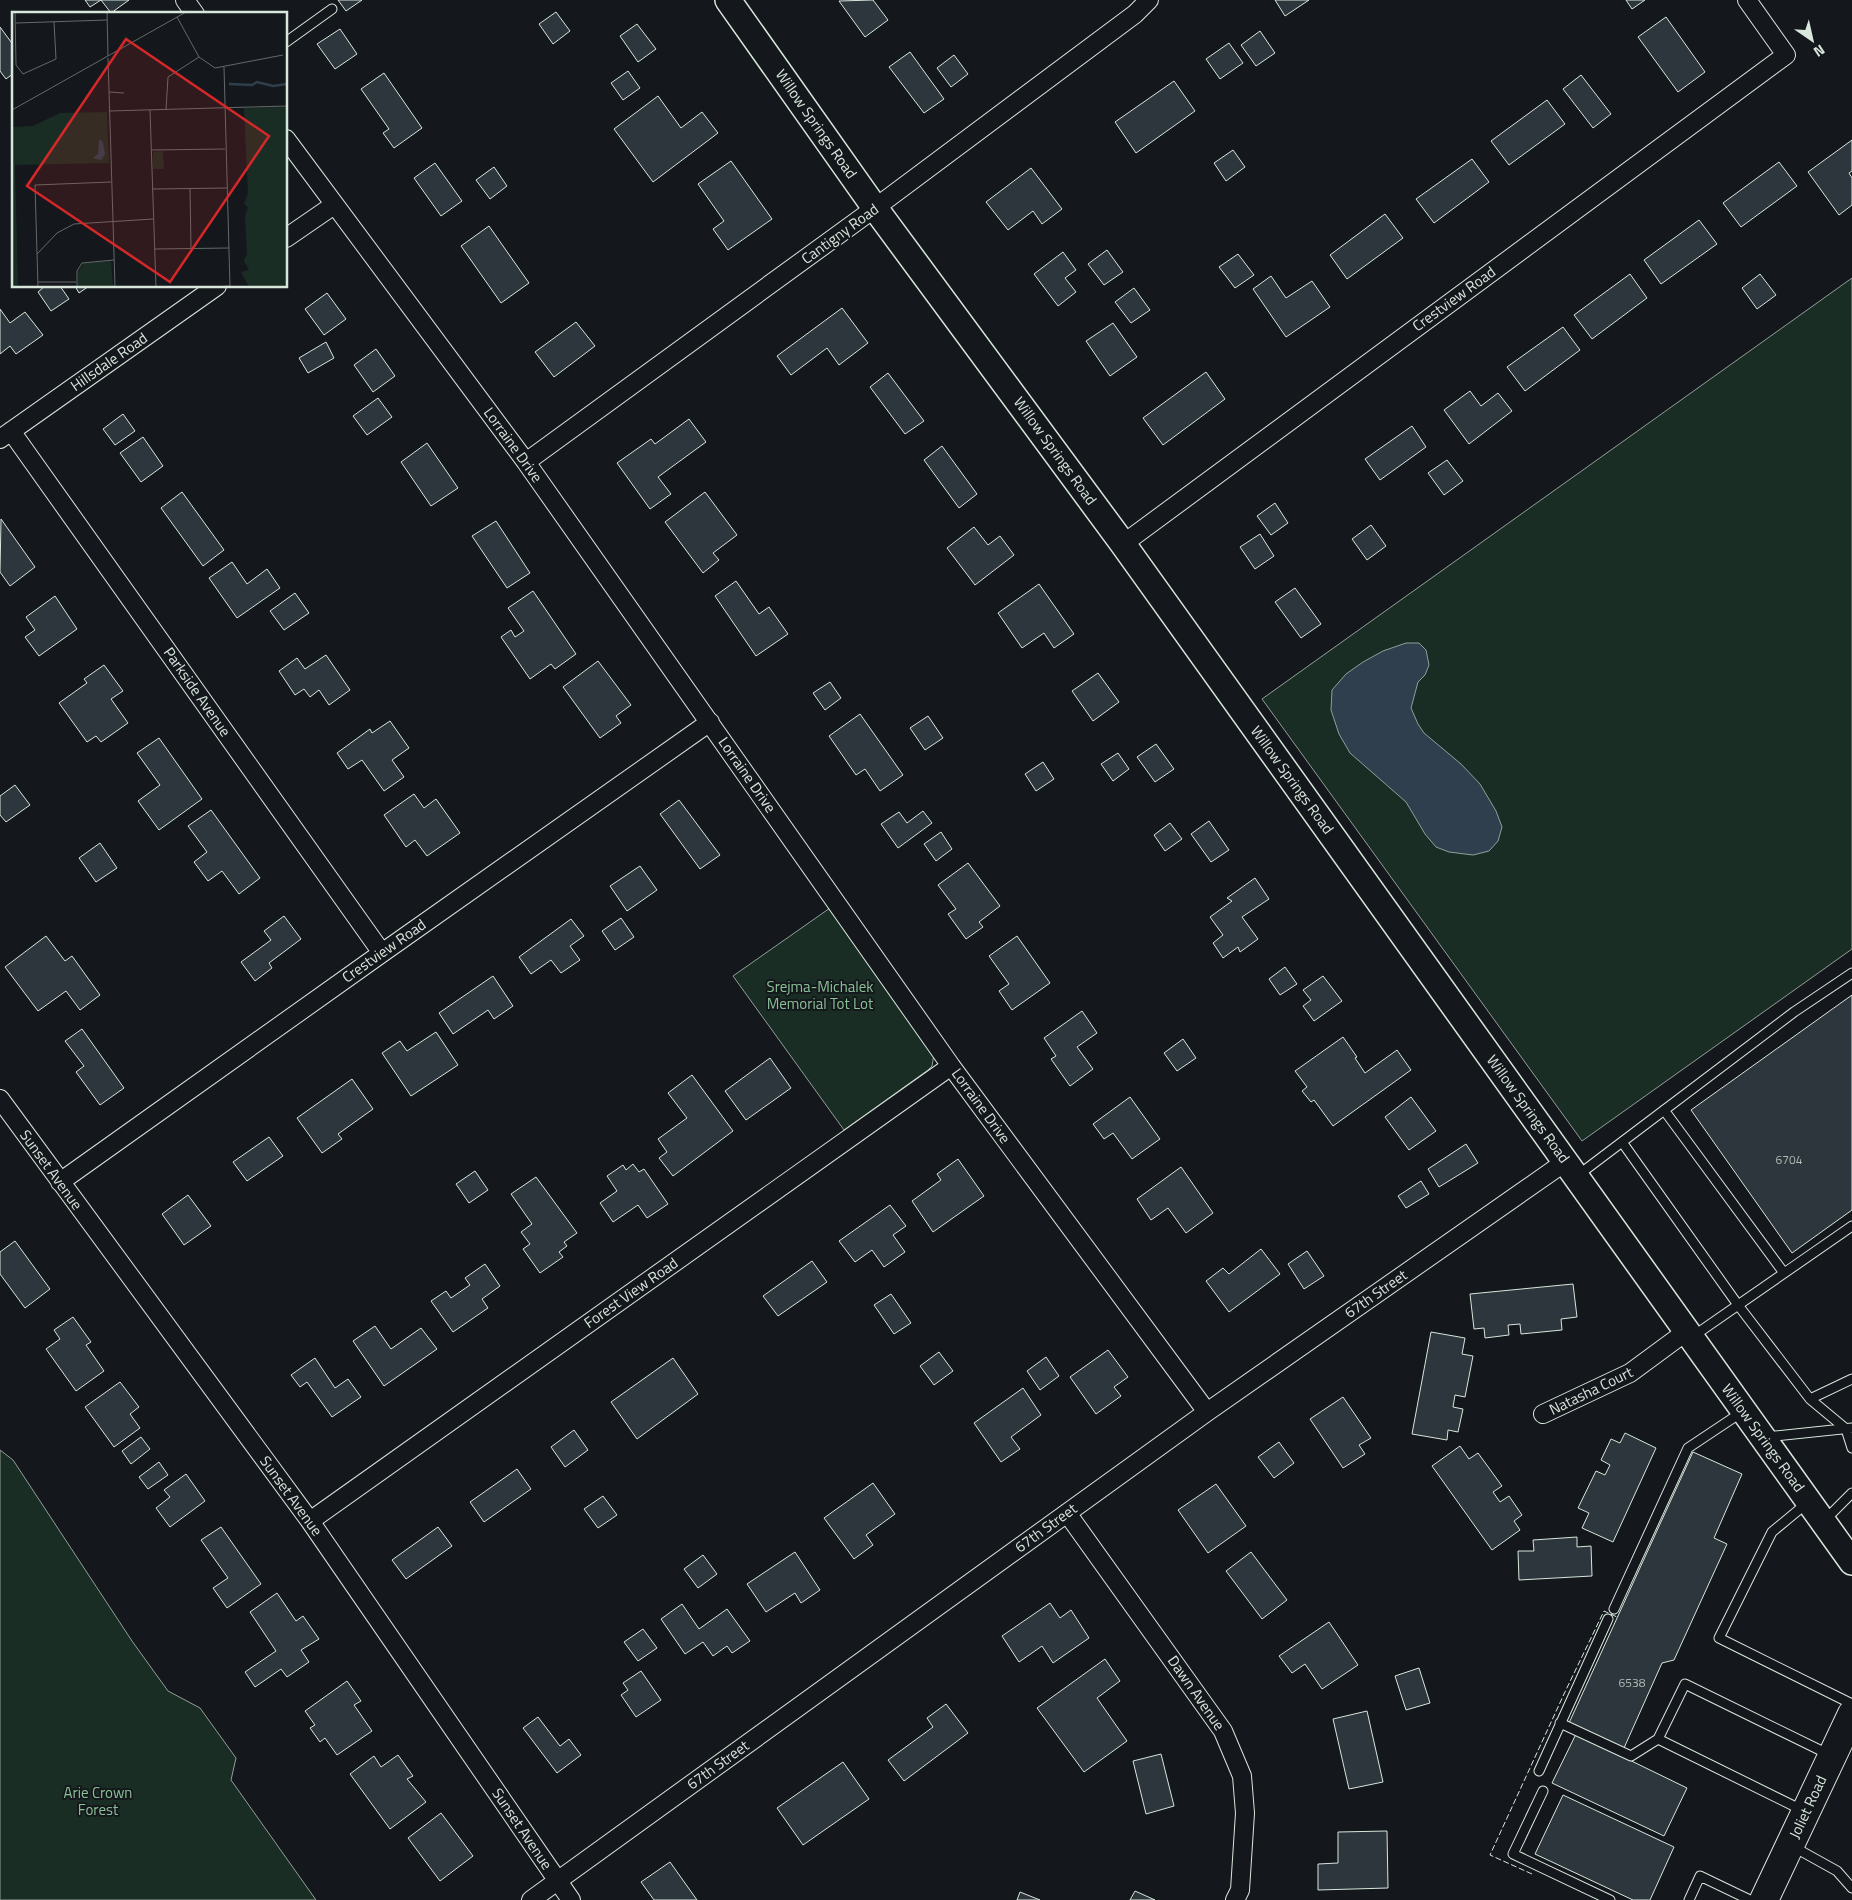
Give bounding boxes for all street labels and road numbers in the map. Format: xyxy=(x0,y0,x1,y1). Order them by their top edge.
street label: Willow Springs Road xyxy=(770,64,863,183)
street label: Cantigny Road xyxy=(796,198,883,270)
street label: Crestview Road xyxy=(1407,260,1500,337)
street label: Hillsdale Road xyxy=(65,326,152,397)
street label: Willow Springs Road xyxy=(1008,392,1103,510)
street label: Lorraine Drive xyxy=(478,402,549,487)
street label: Parkside Avenue xyxy=(158,642,237,741)
street label: Willow Springs Road xyxy=(1245,721,1340,839)
street label: Lorraine Drive xyxy=(713,732,782,817)
street label: Crestview Road xyxy=(337,913,431,988)
street label: Willow Springs Road xyxy=(1481,1050,1576,1168)
street label: Lorraine Drive xyxy=(946,1063,1017,1148)
street label: Sunset Avenue xyxy=(14,1125,88,1215)
street label: Forest View Road xyxy=(579,1252,683,1334)
street label: 67th Street xyxy=(1340,1263,1412,1324)
street label: Natasha Court xyxy=(1545,1360,1637,1421)
street label: Willow Springs Road xyxy=(1716,1379,1811,1497)
street label: Sunset Avenue xyxy=(254,1451,328,1541)
street label: 67th Street xyxy=(1010,1497,1082,1558)
street label: Dawn Avenue xyxy=(1162,1651,1231,1735)
street label: 67th Street xyxy=(682,1734,754,1795)
street label: Joliet Road xyxy=(1783,1771,1832,1842)
street label: Sunset Avenue xyxy=(487,1783,558,1874)

